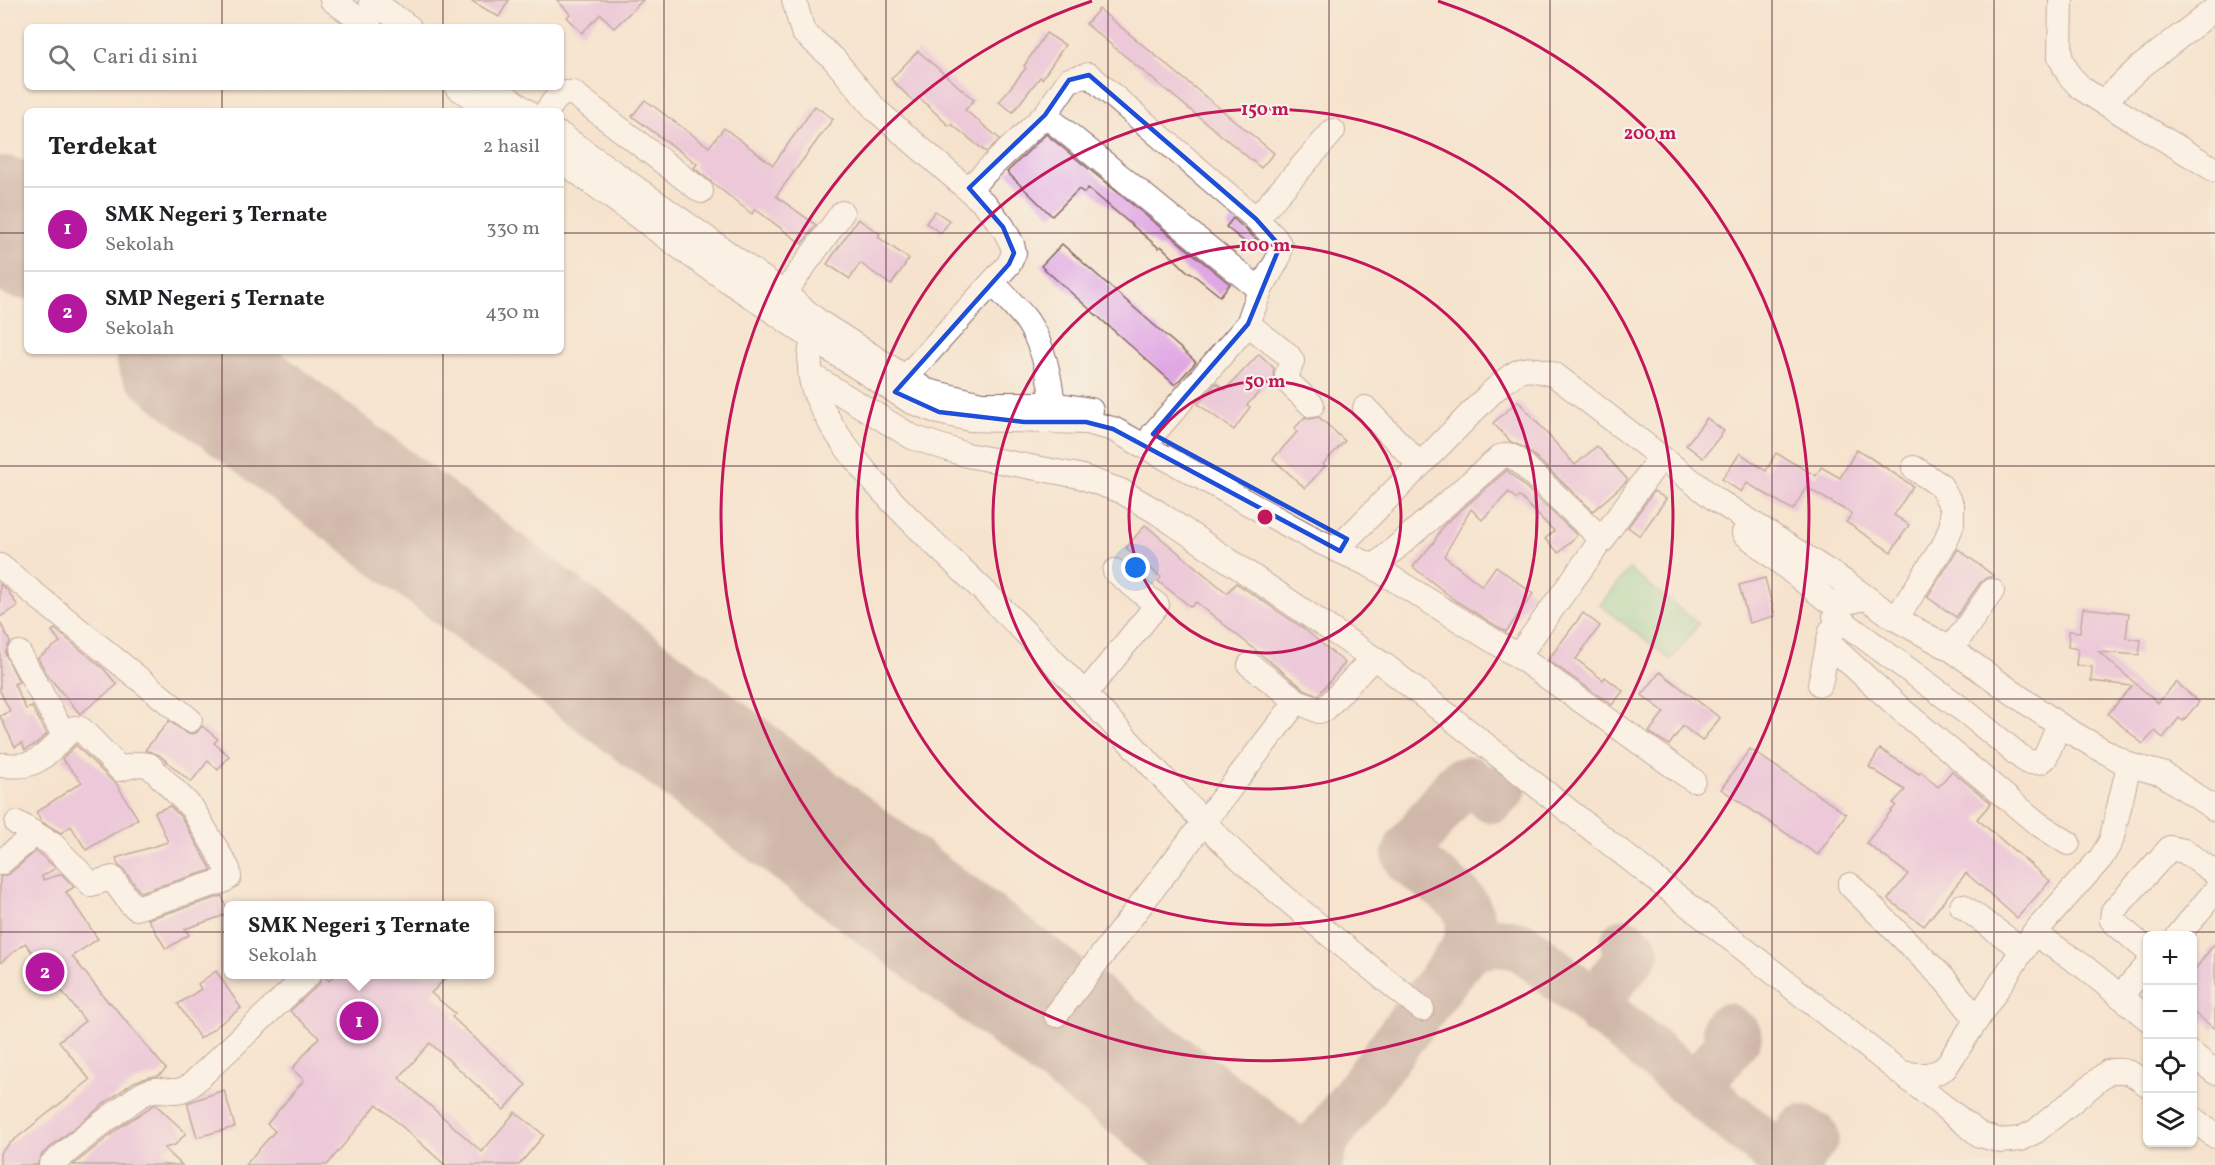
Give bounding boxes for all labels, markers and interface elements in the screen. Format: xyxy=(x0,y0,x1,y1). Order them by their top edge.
search box xyxy=(24,24,564,90)
icon: search xyxy=(45,41,78,74)
text: Cari di sini xyxy=(93,42,198,73)
text: 150 m xyxy=(1241,98,1289,123)
text: 200 m xyxy=(1624,122,1676,147)
text: Terdekat xyxy=(48,129,157,165)
text: 2 hasil xyxy=(483,133,540,161)
text: SMK Negeri 3 Ternate xyxy=(105,200,327,231)
text: 1 xyxy=(63,215,72,243)
text: 330 m xyxy=(486,215,540,243)
text: Sekolah xyxy=(105,231,174,259)
text: 100 m xyxy=(1240,234,1290,259)
text: SMP Negeri 5 Ternate xyxy=(105,284,325,315)
text: 2 xyxy=(62,299,73,327)
text: 430 m xyxy=(485,299,540,327)
text: Sekolah xyxy=(105,315,174,343)
text: 50 m xyxy=(1245,370,1285,395)
centre of rings xyxy=(1255,507,1275,527)
your location xyxy=(1121,553,1150,582)
popup xyxy=(224,901,494,979)
text: SMK Negeri 3 Ternate xyxy=(248,911,470,942)
map controls xyxy=(2143,931,2197,1147)
button: + xyxy=(2143,931,2197,985)
text: Sekolah xyxy=(248,942,317,970)
pin: 2 xyxy=(26,950,64,994)
button: − xyxy=(2143,985,2197,1039)
pin: 1 xyxy=(340,998,378,1044)
button: locate xyxy=(2143,1039,2197,1093)
button: layers xyxy=(2143,1093,2197,1147)

